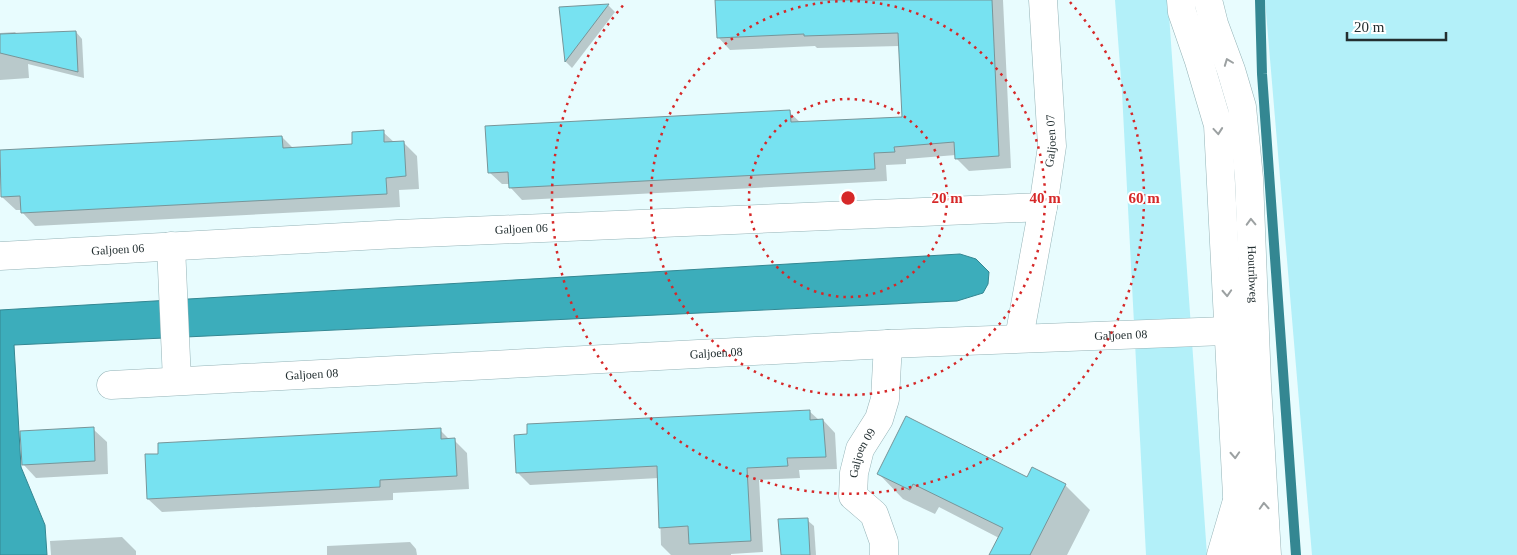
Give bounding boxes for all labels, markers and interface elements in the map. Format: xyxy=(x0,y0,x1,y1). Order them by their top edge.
scale bar xyxy=(1347,10,1446,42)
text: 20 m xyxy=(1354,19,1385,35)
one-way arrow xyxy=(1224,58,1234,66)
street label: Galjoen 07 xyxy=(1042,114,1059,168)
one-way arrow xyxy=(1212,127,1223,135)
centre of rings xyxy=(839,189,857,207)
text: 20 m xyxy=(931,190,963,206)
text: 40 m xyxy=(1029,190,1061,206)
text: 60 m xyxy=(1128,190,1160,206)
one-way arrow xyxy=(1245,217,1256,225)
street label: Galjoen 06 xyxy=(495,221,548,237)
street label: Galjoen 06 xyxy=(91,241,145,258)
street label: Houtribweg xyxy=(1245,245,1261,303)
one-way arrow xyxy=(1221,289,1232,297)
street label: Galjoen 08 xyxy=(1094,327,1148,343)
street label: Galjoen 08 xyxy=(689,345,743,361)
street label: Galjoen 08 xyxy=(285,366,339,383)
street label: Galjoen 09 xyxy=(847,426,878,478)
one-way arrow xyxy=(1230,451,1241,459)
one-way arrow xyxy=(1259,502,1270,510)

